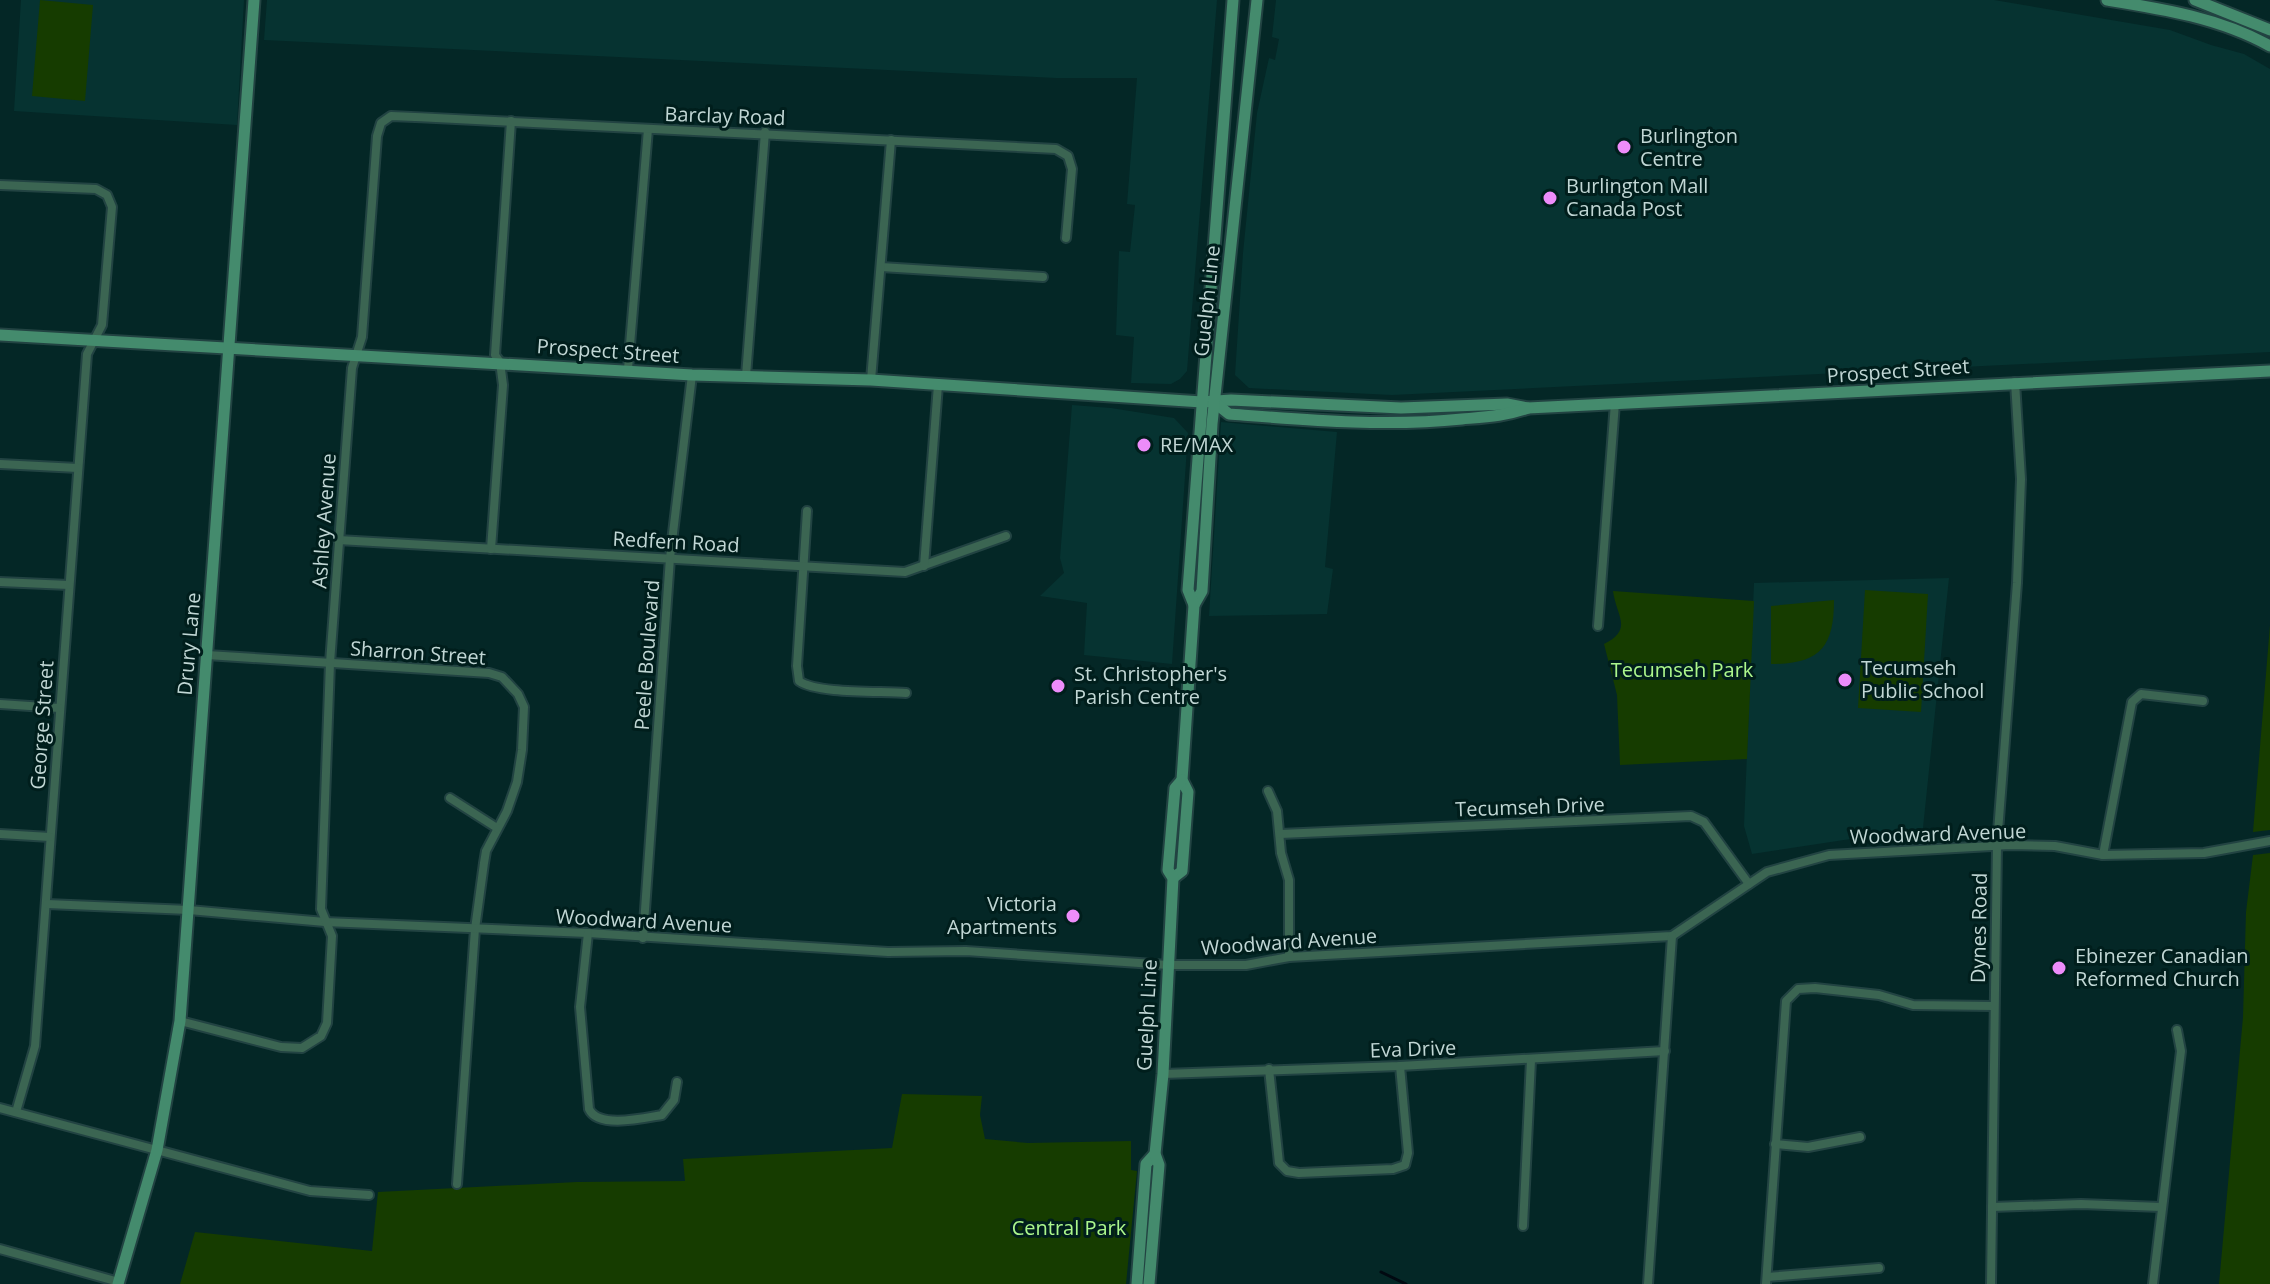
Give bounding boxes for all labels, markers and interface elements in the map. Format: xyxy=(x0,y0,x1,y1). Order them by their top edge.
street label: Barclay Road xyxy=(664,100,786,131)
place label: Burlington Centre xyxy=(1640,122,1738,172)
marker: Burlington Centre xyxy=(1615,138,1633,156)
place label: Burlington Mall Canada Post xyxy=(1566,172,1708,222)
marker: Burlington Mall Canada Post xyxy=(1541,189,1559,207)
street label: Guelph Line xyxy=(1187,244,1226,358)
street label: Prospect Street xyxy=(536,332,680,369)
street label: Prospect Street xyxy=(1826,352,1970,389)
place label: RE/MAX xyxy=(1160,431,1233,458)
marker: RE/MAX xyxy=(1135,436,1153,454)
street label: Ashley Avenue xyxy=(305,452,342,590)
street label: Redfern Road xyxy=(612,525,740,558)
street label: Peele Boulevard xyxy=(628,579,665,731)
street label: Drury Lane xyxy=(171,591,206,697)
street label: Sharron Street xyxy=(349,634,487,671)
place label: Tecumseh Public School xyxy=(1861,654,1984,704)
park label: Tecumseh Park xyxy=(1611,656,1754,683)
street label: George Street xyxy=(24,660,59,790)
place label: St. Christopher's Parish Centre xyxy=(1074,660,1227,710)
marker: Tecumseh Public School xyxy=(1836,671,1854,689)
marker: St. Christopher's Parish Centre xyxy=(1049,677,1067,695)
street label: Tecumseh Drive xyxy=(1455,790,1605,823)
street label: Woodward Avenue xyxy=(1849,817,2027,850)
street label: Dynes Road xyxy=(1964,873,1993,983)
place label: Victoria Apartments xyxy=(947,890,1057,940)
street label: Woodward Avenue xyxy=(555,902,733,939)
marker: Victoria Apartments xyxy=(1064,907,1082,925)
street label: Woodward Avenue xyxy=(1200,922,1378,961)
place label: Ebinezer Canadian Reformed Church xyxy=(2075,942,2249,992)
street label: Guelph Line xyxy=(1130,958,1163,1071)
marker: Ebinezer Canadian Reformed Church xyxy=(2050,959,2068,977)
street label: Eva Drive xyxy=(1369,1034,1457,1063)
park label: Central Park xyxy=(1012,1214,1127,1241)

